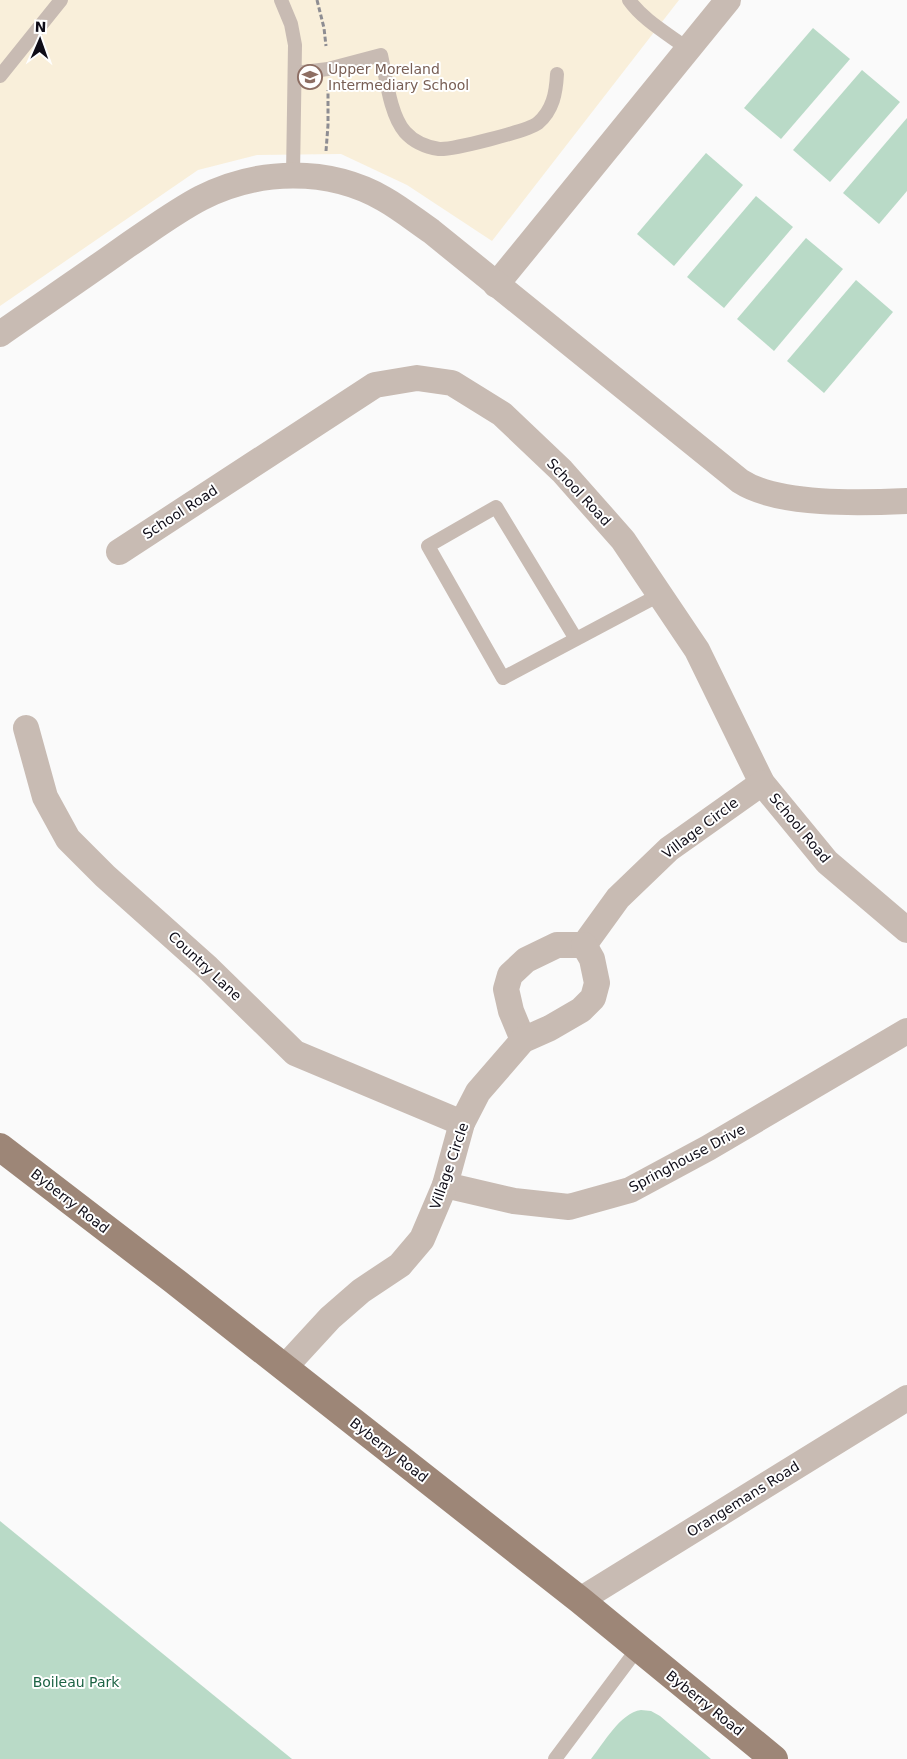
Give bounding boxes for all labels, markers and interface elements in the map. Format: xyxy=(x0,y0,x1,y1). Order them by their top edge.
north arrow xyxy=(15,15,65,65)
text: N xyxy=(34,19,47,35)
place label: Upper Moreland Intermediary School xyxy=(328,61,469,93)
school or university icon: Upper Moreland Intermediary School xyxy=(297,64,323,90)
street label: School Road xyxy=(544,455,614,529)
street label: School Road xyxy=(140,482,220,542)
street label: School Road xyxy=(766,790,834,866)
street label: Village Circle xyxy=(659,794,741,862)
street label: Country Lane xyxy=(165,928,245,1004)
street label: Village Circle xyxy=(427,1120,471,1212)
street label: Springhouse Drive xyxy=(626,1121,748,1195)
street label: Byberry Road xyxy=(28,1166,112,1236)
street label: Byberry Road xyxy=(347,1415,431,1485)
street label: Orangemans Road xyxy=(684,1458,802,1540)
street label: Byberry Road xyxy=(663,1667,747,1739)
park label: Boileau Park xyxy=(33,1674,120,1690)

